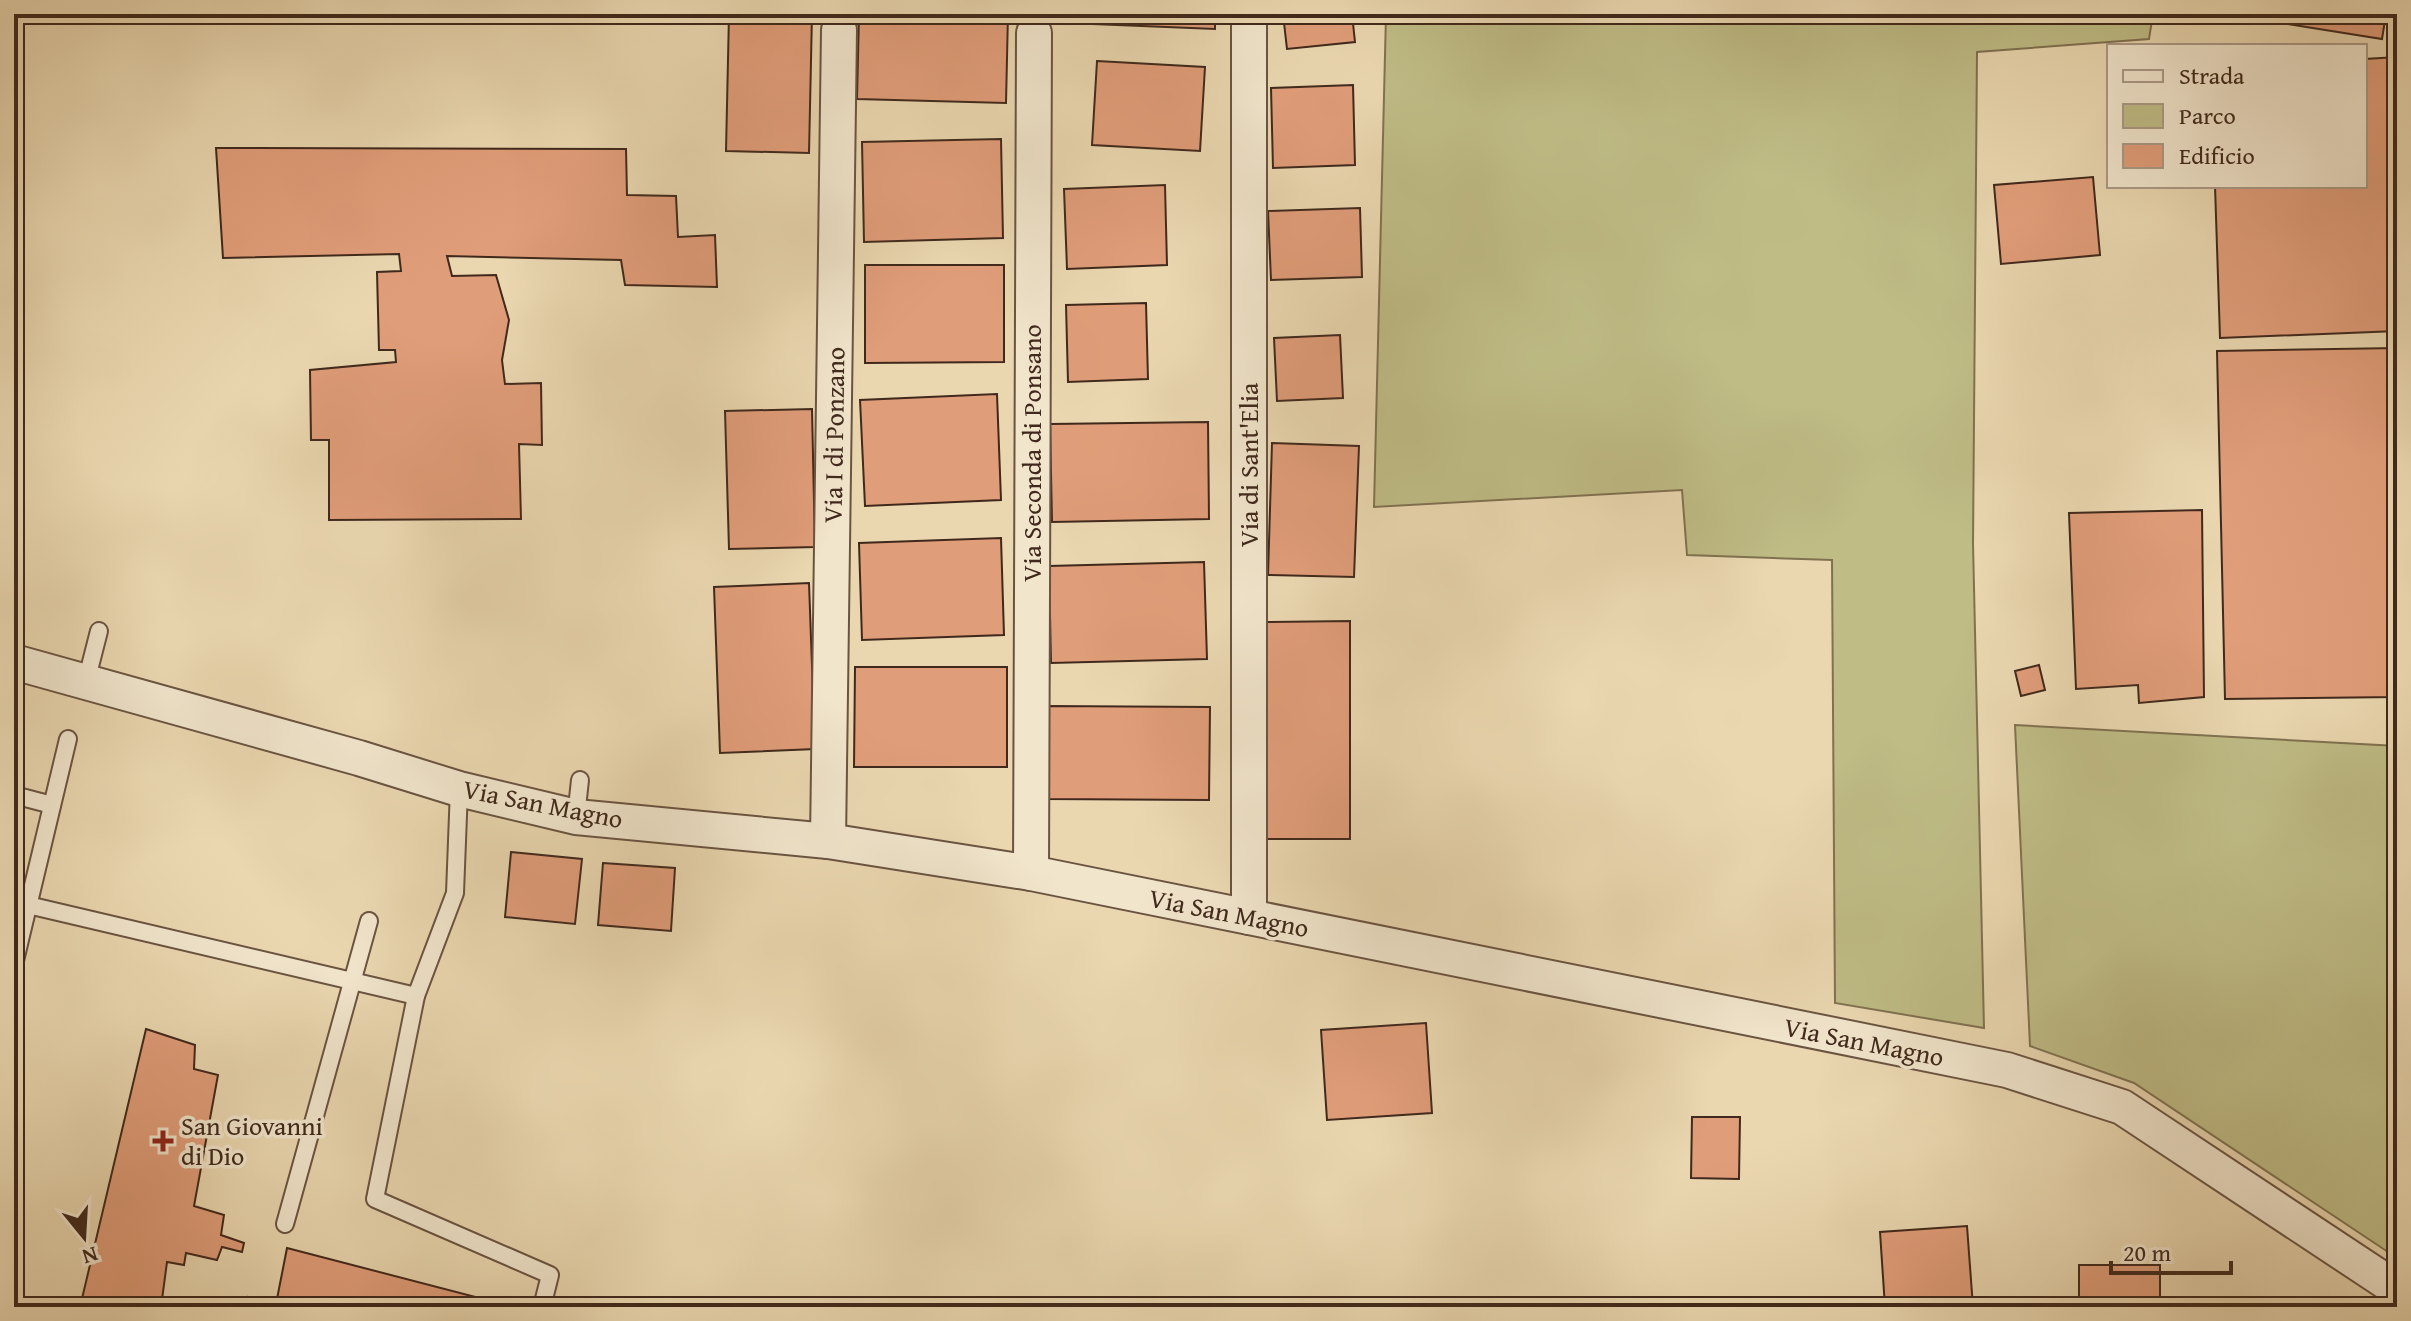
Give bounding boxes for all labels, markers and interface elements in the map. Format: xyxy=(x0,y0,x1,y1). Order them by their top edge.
legend xyxy=(2107,44,2367,188)
text: Strada xyxy=(2179,58,2245,93)
text: Parco xyxy=(2179,98,2236,133)
text: Edificio xyxy=(2179,138,2255,173)
street label: Via Seconda di Ponsano xyxy=(1012,324,1051,582)
street label: Via I di Ponzano xyxy=(812,346,855,523)
street label: Via di Sant'Elia xyxy=(1229,382,1268,547)
street label: Via San Magno xyxy=(460,769,626,838)
street label: Via San Magno xyxy=(1146,878,1312,947)
street label: Via San Magno xyxy=(1781,1007,1947,1076)
place label: San Giovanni di Dio xyxy=(181,1106,323,1175)
marker: San Giovanni di Dio xyxy=(152,1130,174,1152)
north arrow xyxy=(44,1197,124,1277)
scale bar xyxy=(2111,1225,2231,1275)
text: 20 m xyxy=(2123,1235,2171,1270)
text: N xyxy=(78,1239,102,1274)

